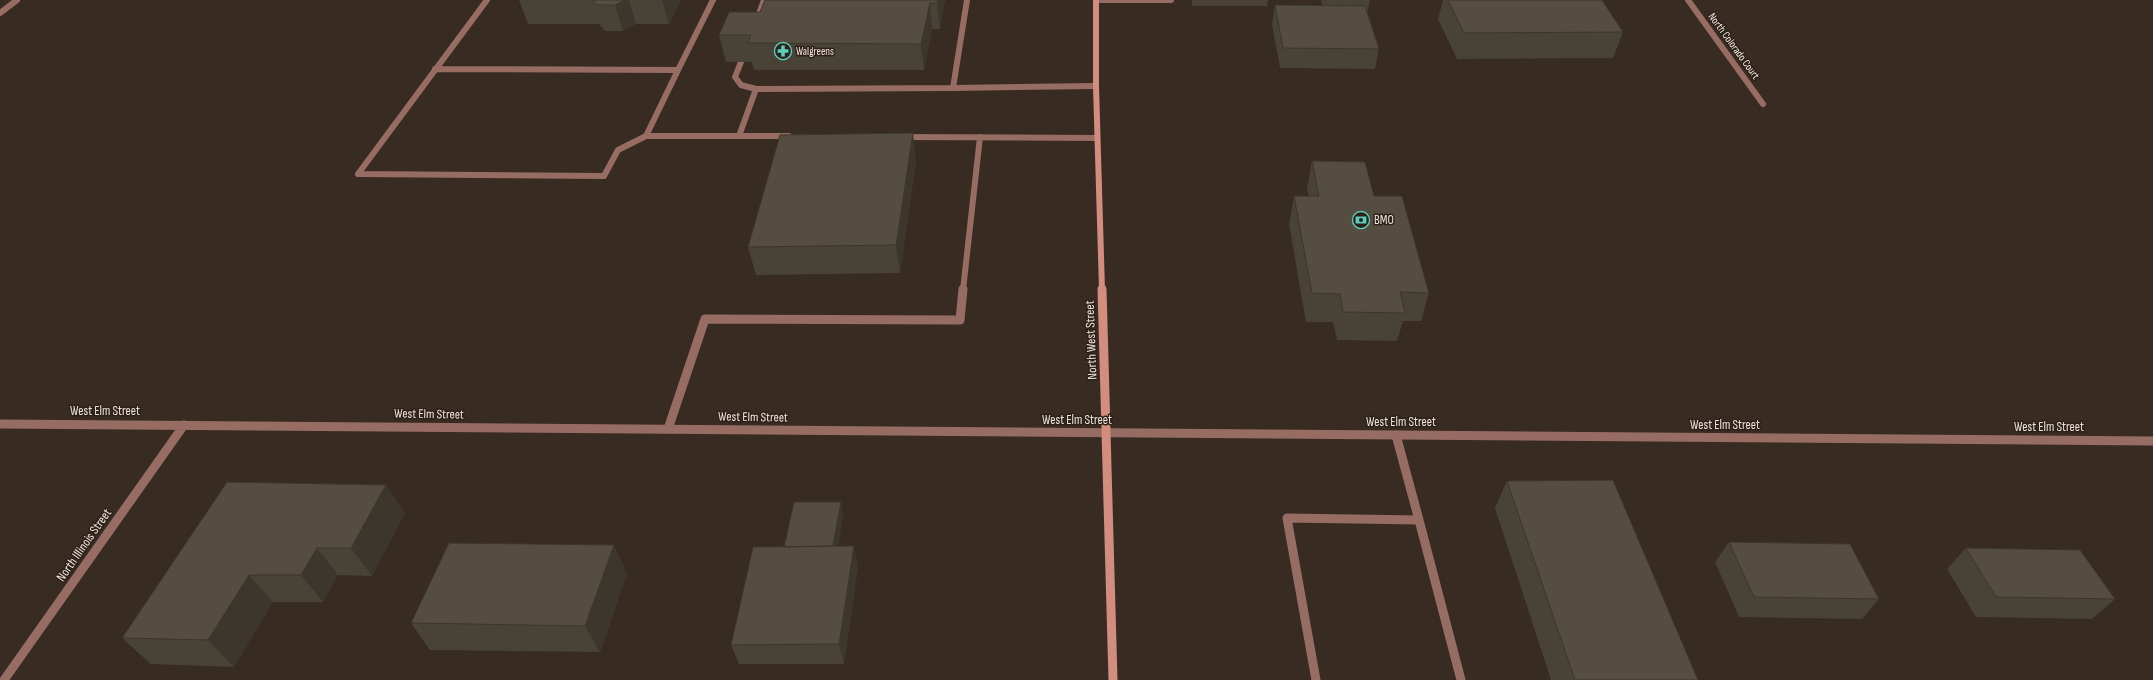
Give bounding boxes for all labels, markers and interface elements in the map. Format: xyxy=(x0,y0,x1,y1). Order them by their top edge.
street label: North Colorado Court xyxy=(1706,10,1763,82)
pharmacy icon: Walgreens xyxy=(773,41,793,61)
place label: Walgreens xyxy=(796,45,834,58)
bank icon: BMO xyxy=(1351,210,1371,230)
place label: BMO xyxy=(1374,212,1394,228)
street label: North West Street xyxy=(1082,300,1100,380)
street label: West Elm Street xyxy=(70,403,140,419)
street label: West Elm Street xyxy=(394,405,464,423)
street label: West Elm Street xyxy=(718,408,788,426)
street label: West Elm Street xyxy=(1042,412,1112,428)
street label: West Elm Street xyxy=(1366,414,1436,430)
street label: West Elm Street xyxy=(1690,417,1760,433)
street label: West Elm Street xyxy=(2014,419,2084,435)
street label: North Illinois Street xyxy=(53,505,115,584)

